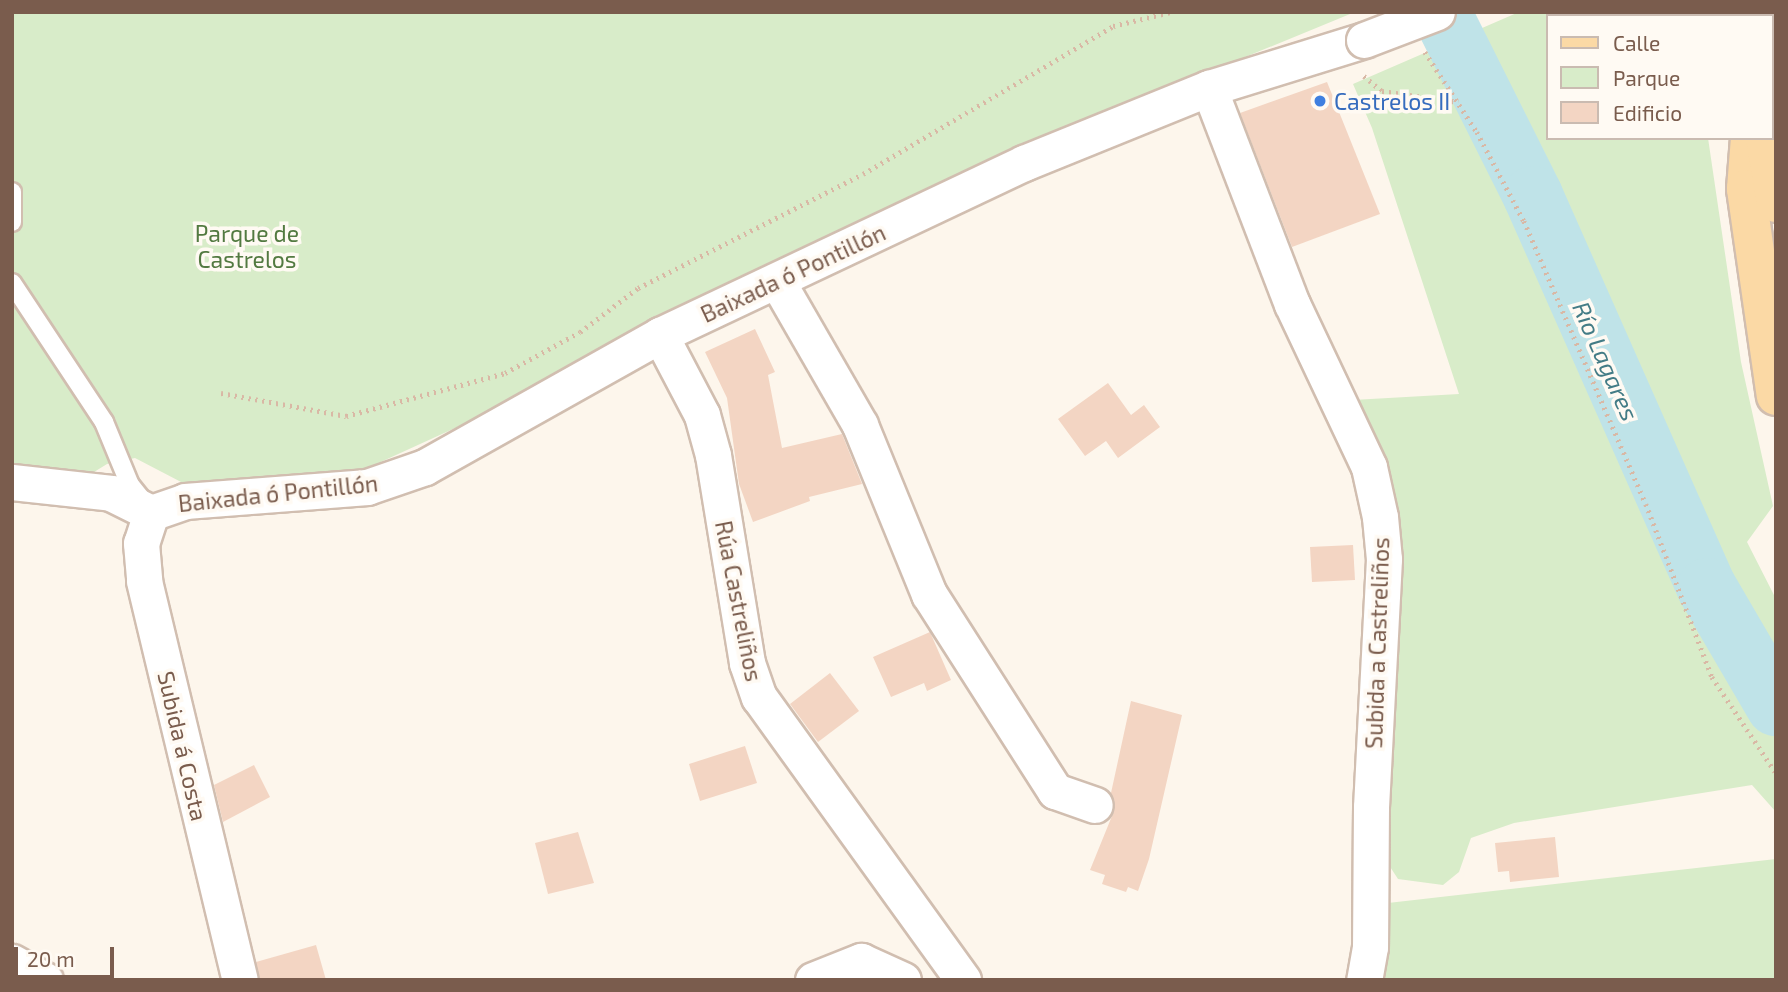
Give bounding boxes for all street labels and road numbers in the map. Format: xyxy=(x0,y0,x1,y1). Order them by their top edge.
street label: Baixada ó Pontillón xyxy=(696,218,890,328)
street label: Baixada ó Pontillón xyxy=(177,469,379,517)
street label: Rúa Castreliños xyxy=(710,518,768,684)
street label: Subida a Castreliños xyxy=(1360,537,1394,749)
street label: Subida á Costa xyxy=(152,668,214,824)

